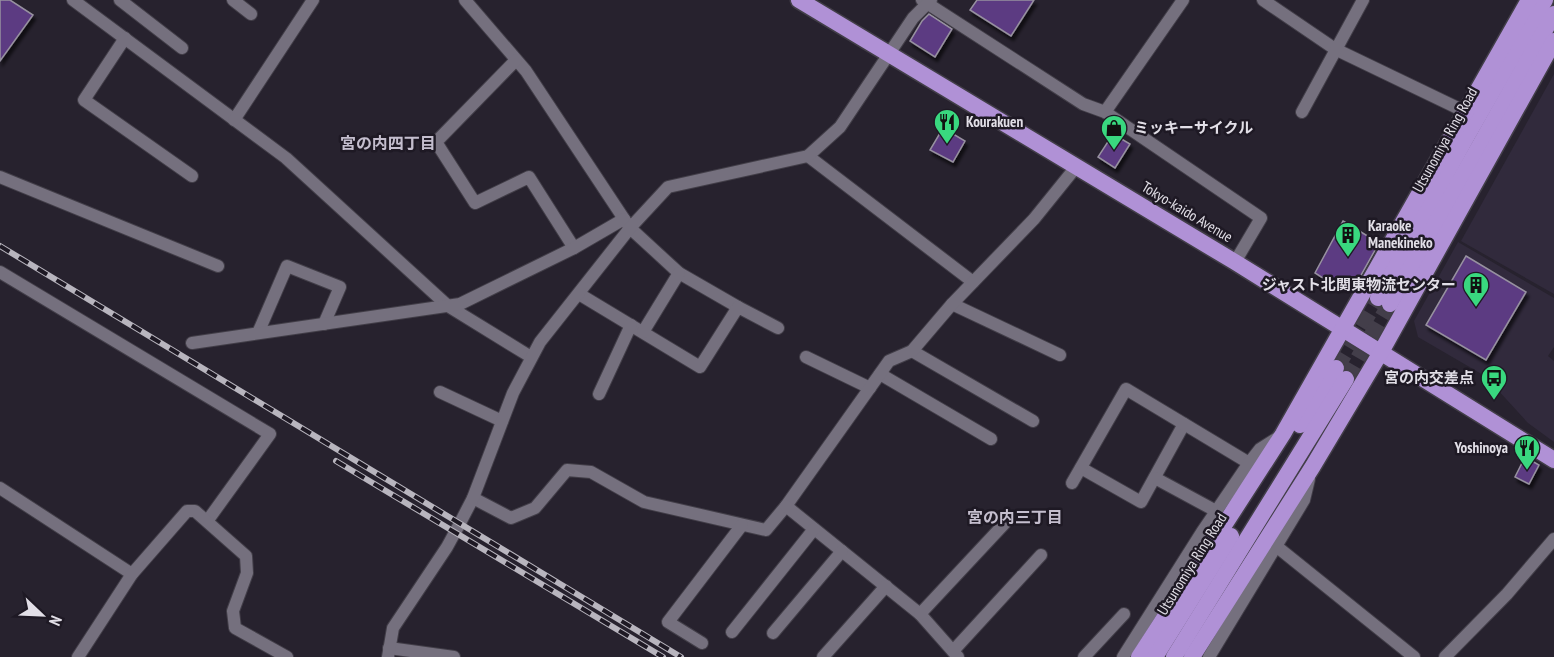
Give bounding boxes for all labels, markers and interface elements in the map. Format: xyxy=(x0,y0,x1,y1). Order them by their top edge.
street label: Utsunomiya Ring Road xyxy=(1408,84,1481,195)
restaurant icon: Kourakuen xyxy=(932,107,962,145)
place label: Kourakuen xyxy=(966,112,1023,131)
shop icon: ミッキーサイクル xyxy=(1099,113,1129,151)
place label: ミッキーサイクル xyxy=(1134,118,1253,137)
district label: 宮の内四丁目 xyxy=(340,133,436,153)
street label: Tokyo-kaido Avenue xyxy=(1138,177,1236,246)
place label: Karaoke Manekineko xyxy=(1368,216,1433,252)
building icon: Karaoke Manekineko xyxy=(1333,220,1363,258)
building icon: ジャスト北関東物流センター xyxy=(1461,270,1491,308)
place label: ジャスト北関東物流センター xyxy=(1262,275,1456,294)
bus stop icon: 宮の内交差点 xyxy=(1479,363,1509,401)
place label: 宮の内交差点 xyxy=(1384,368,1474,387)
restaurant icon: Yoshinoya xyxy=(1512,433,1542,471)
place label: Yoshinoya xyxy=(1453,438,1508,457)
district label: 宮の内三丁目 xyxy=(967,507,1063,527)
street label: Utsunomiya Ring Road xyxy=(1153,509,1231,618)
north arrow xyxy=(12,585,72,645)
text: N xyxy=(45,613,67,629)

